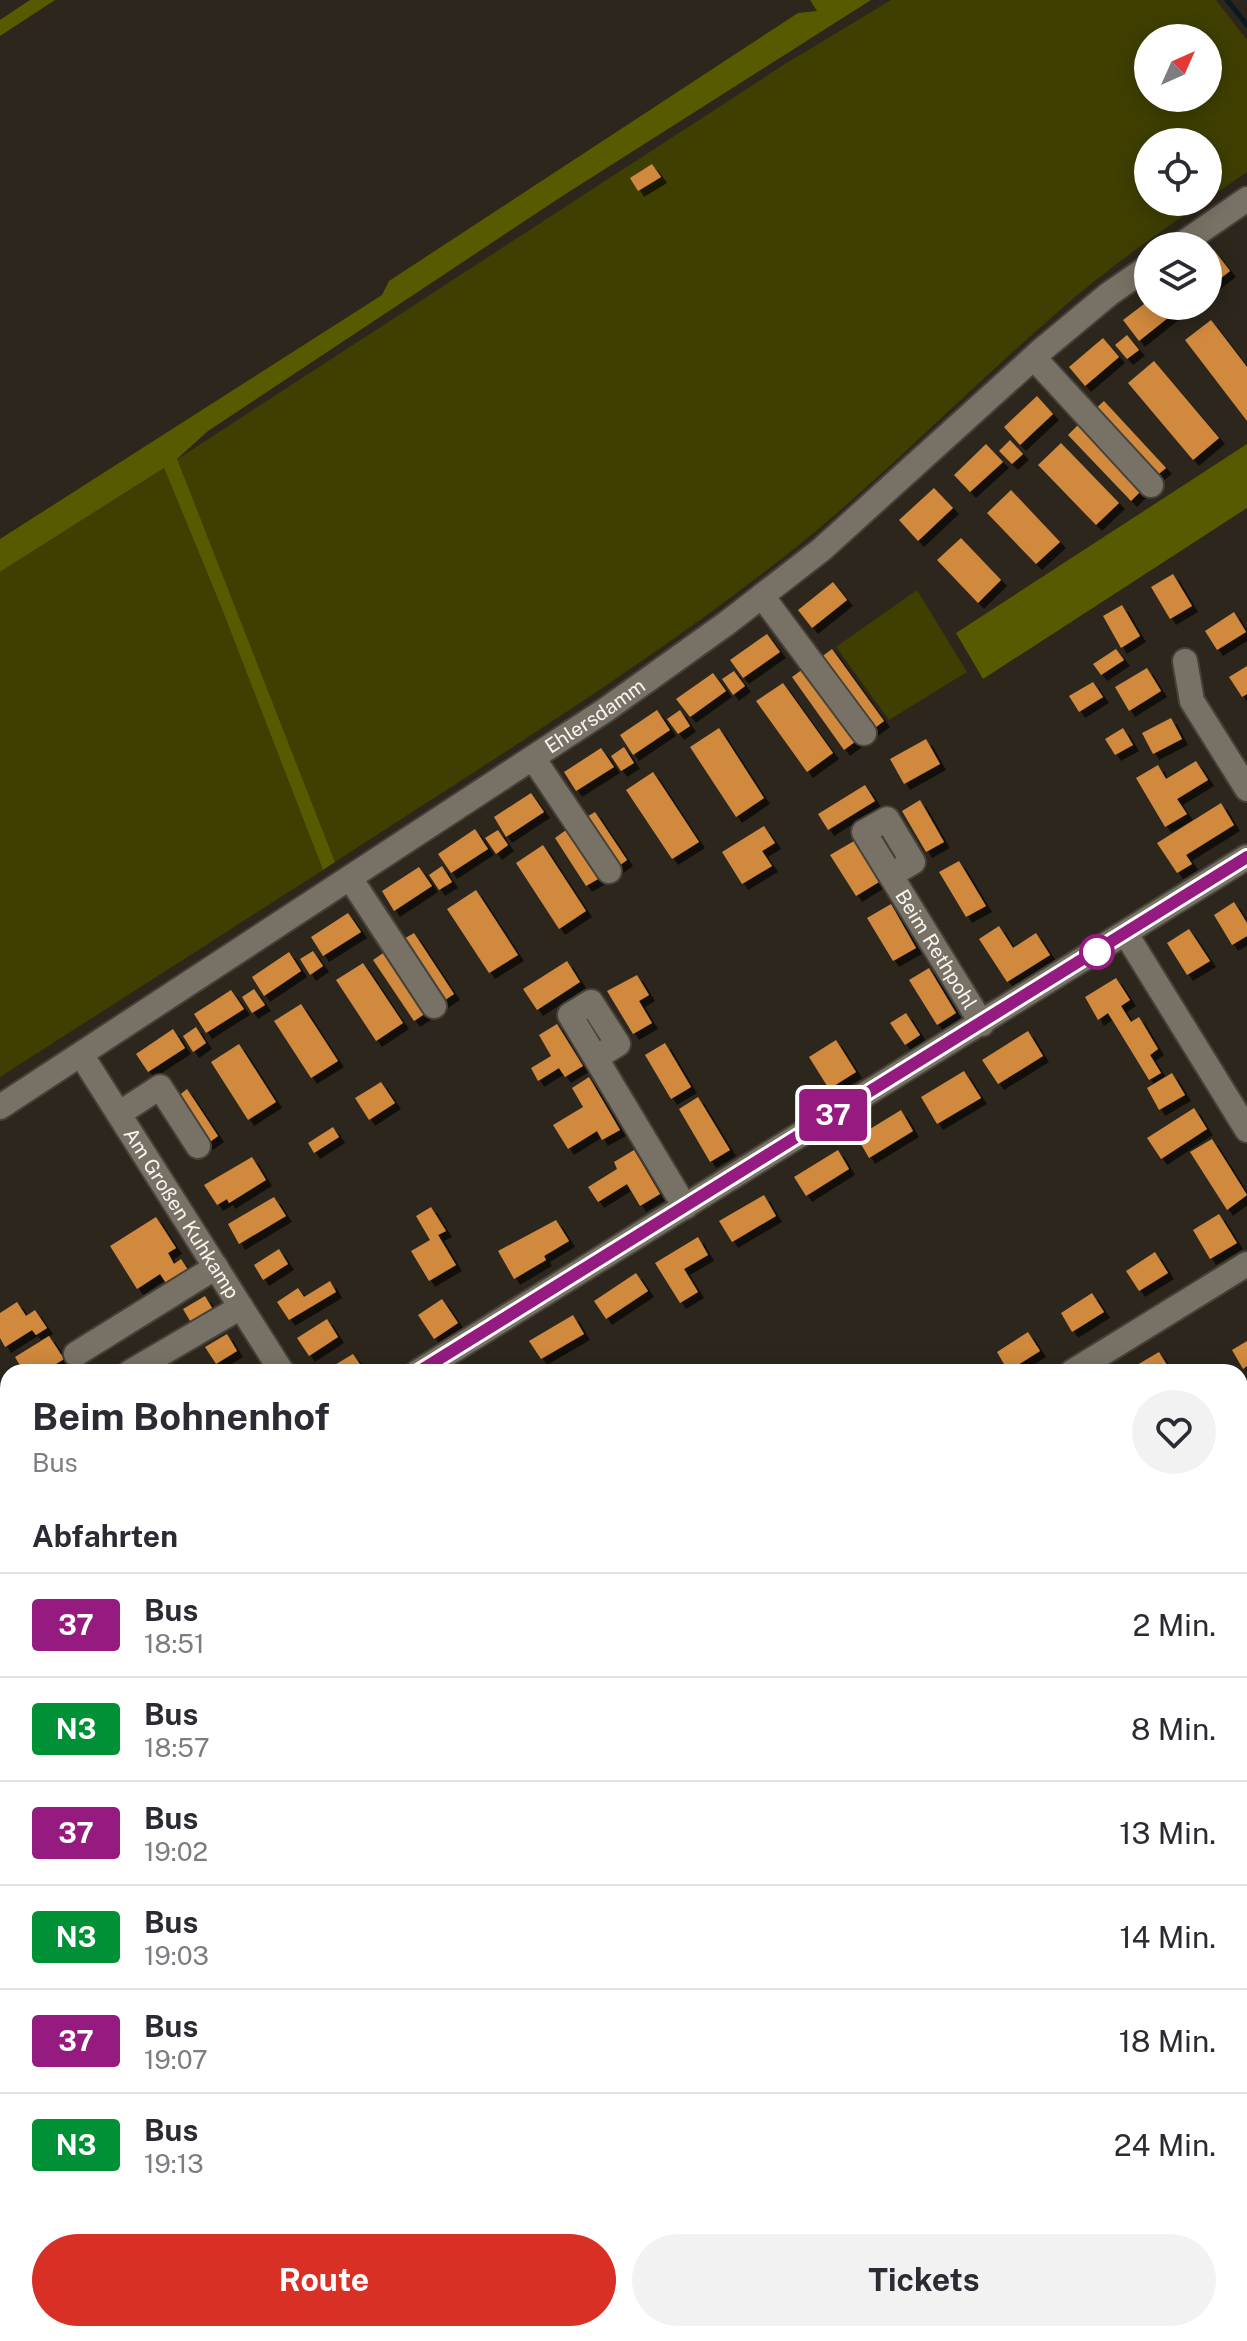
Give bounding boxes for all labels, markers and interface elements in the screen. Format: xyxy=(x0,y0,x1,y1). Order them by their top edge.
north arrow xyxy=(1134,24,1222,112)
map controls xyxy=(1134,24,1222,320)
button: locate xyxy=(1134,128,1222,216)
button: layers xyxy=(1134,232,1222,320)
street label: Ehlersdamm xyxy=(540,673,650,758)
street label: Beim Rethpohl xyxy=(890,885,982,1014)
unlabelled marker xyxy=(1080,935,1114,969)
line badge: 37 xyxy=(797,1089,869,1141)
text: 37 xyxy=(815,1098,851,1131)
street label: Am Großen Kuhkamp xyxy=(119,1123,244,1303)
button: heart xyxy=(1132,1390,1216,1474)
text: Beim Bohnenhof xyxy=(32,1394,330,1439)
text: Bus xyxy=(32,1447,78,1478)
text: Abfahrten xyxy=(32,1518,178,1554)
text: Bus xyxy=(144,1592,198,1628)
text: 2 Min. xyxy=(1133,1607,1216,1643)
text: 37 xyxy=(58,1608,94,1641)
text: 18:51 xyxy=(144,1628,205,1659)
text: Bus xyxy=(144,1696,198,1732)
text: 8 Min. xyxy=(1131,1711,1216,1747)
text: N3 xyxy=(56,1712,96,1745)
text: 18:57 xyxy=(144,1732,210,1763)
text: Bus xyxy=(144,1800,198,1836)
text: 13 Min. xyxy=(1119,1815,1216,1851)
text: 37 xyxy=(58,1816,94,1849)
text: 19:02 xyxy=(144,1836,208,1867)
text: Bus xyxy=(144,1904,198,1940)
text: 14 Min. xyxy=(1119,1919,1216,1955)
text: N3 xyxy=(56,1920,96,1953)
text: 19:03 xyxy=(144,1940,209,1971)
text: Bus xyxy=(144,2008,198,2044)
text: 18 Min. xyxy=(1119,2023,1216,2059)
text: 37 xyxy=(58,2024,94,2057)
text: 19:07 xyxy=(144,2044,208,2075)
text: Bus xyxy=(144,2112,198,2148)
text: 24 Min. xyxy=(1114,2127,1216,2163)
text: N3 xyxy=(56,2128,96,2161)
text: 19:13 xyxy=(144,2148,204,2179)
button: Route xyxy=(32,2234,616,2326)
button: Tickets xyxy=(632,2234,1216,2326)

